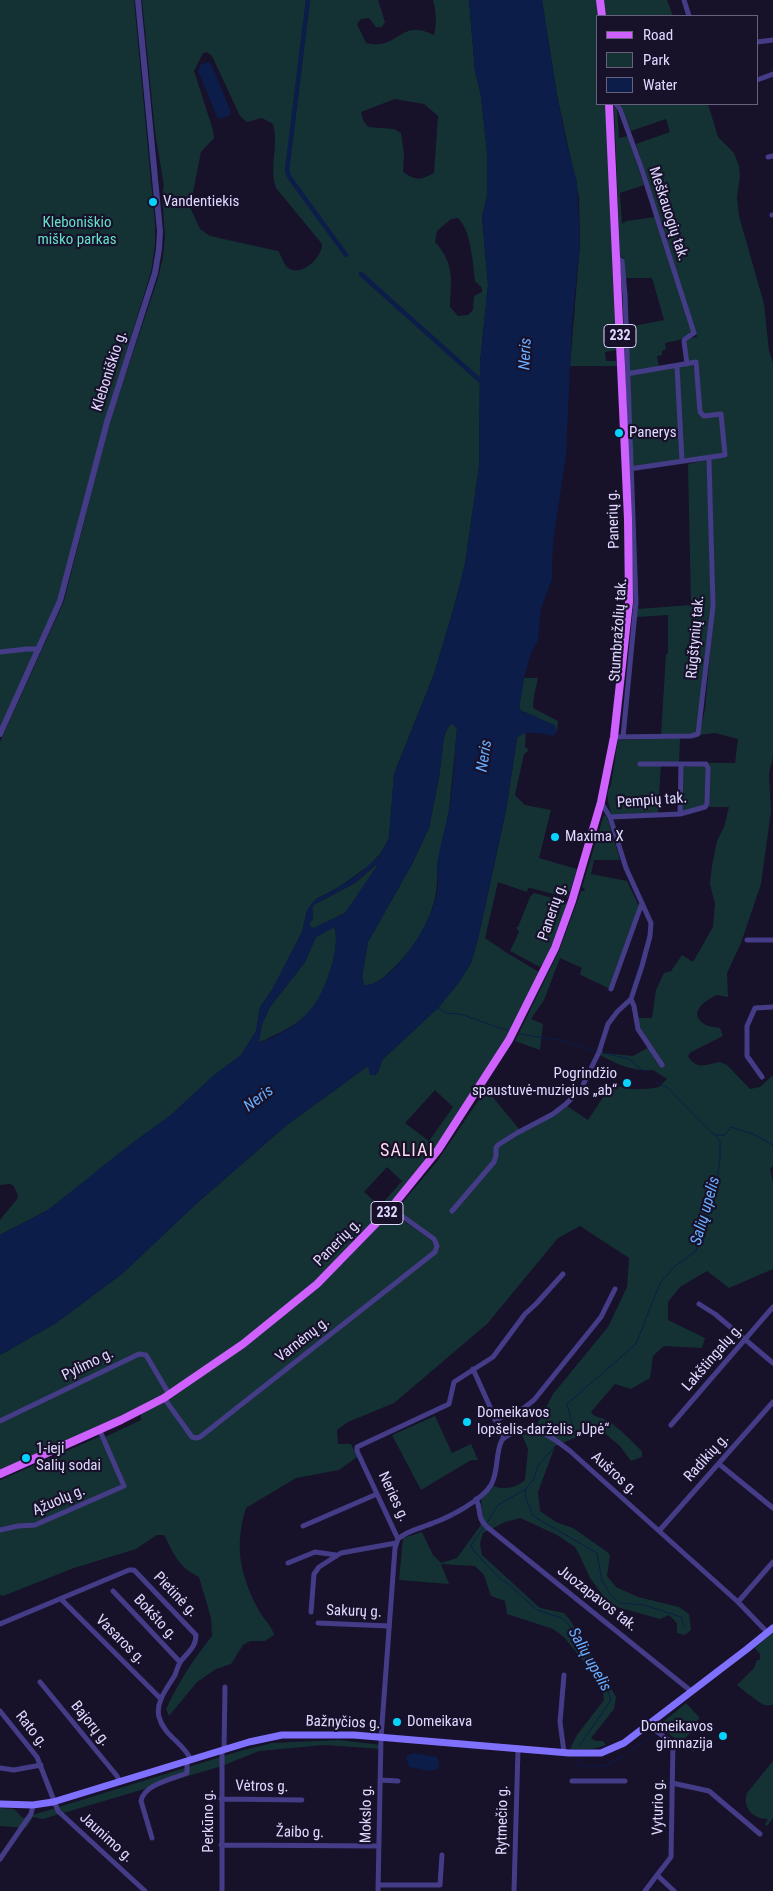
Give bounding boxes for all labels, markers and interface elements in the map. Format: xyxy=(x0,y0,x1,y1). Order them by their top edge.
legend xyxy=(596,15,758,105)
text: Road xyxy=(643,26,673,44)
text: Park xyxy=(643,51,670,69)
text: Water xyxy=(643,76,677,94)
street label: Meškauogių tak. xyxy=(644,165,692,263)
place label: Vandentiekis xyxy=(163,193,239,211)
marker: Vandentiekis xyxy=(147,196,159,208)
park label: Kleboniškio miško parkas xyxy=(37,214,117,249)
road number: 232 xyxy=(604,324,636,348)
street label: Kleboniškio g. xyxy=(89,328,131,414)
water label: Neris xyxy=(516,337,536,371)
place label: Panerys xyxy=(629,424,677,442)
marker: Panerys xyxy=(613,427,625,439)
street label: Panerių g. xyxy=(604,489,624,549)
street label: Stumbražolių tak. xyxy=(606,578,632,682)
street label: Rūgštynių tak. xyxy=(683,594,709,680)
water label: Neris xyxy=(473,739,497,773)
street label: Pempių tak. xyxy=(616,790,688,812)
place label: Maxima X xyxy=(565,828,624,846)
marker: Maxima X xyxy=(549,831,561,843)
street label: Panerių g. xyxy=(535,881,571,943)
place label: Pogrindžio spaustuvė-muziejus „ab“ xyxy=(472,1065,617,1100)
marker: Pogrindžio spaustuvė-muziejus „ab“ xyxy=(621,1077,633,1089)
water label: Neris xyxy=(240,1082,278,1116)
district label: SALIAI xyxy=(379,1140,435,1162)
water label: Salių upelis xyxy=(687,1175,725,1247)
road number: 232 xyxy=(371,1202,403,1224)
street label: Panerių g. xyxy=(311,1216,365,1270)
street label: Varnėnų g. xyxy=(272,1313,334,1367)
street label: Lakštingalų g. xyxy=(679,1321,747,1395)
street label: Pylimo g. xyxy=(59,1345,117,1385)
place label: Domeikavos lopšelis-darželis „Upė“ xyxy=(477,1404,609,1439)
marker: Domeikavos lopšelis-darželis „Upė“ xyxy=(461,1416,473,1428)
street label: Radikių g. xyxy=(681,1430,733,1486)
place label: 1-ieji Salių sodai xyxy=(36,1440,101,1475)
street label: Aušros g. xyxy=(587,1448,641,1500)
marker: 1-ieji Salių sodai xyxy=(20,1452,32,1464)
street label: Neries g. xyxy=(374,1469,412,1525)
street label: Ąžuolų g. xyxy=(30,1482,88,1520)
street label: Juozapavos tak. xyxy=(553,1562,641,1636)
street label: Pietinė g. xyxy=(149,1569,201,1621)
street label: Bokšto g. xyxy=(129,1591,181,1645)
street label: Sakurų g. xyxy=(326,1602,382,1622)
street label: Vasaros g. xyxy=(91,1611,149,1669)
water label: Salių upelis xyxy=(563,1625,615,1695)
street label: Bajorų g. xyxy=(66,1698,114,1750)
street label: Rato g. xyxy=(11,1708,51,1752)
street label: Bažnyčios g. xyxy=(305,1713,381,1733)
place label: Domeikava xyxy=(407,1713,472,1731)
marker: Domeikava xyxy=(391,1716,403,1728)
place label: Domeikavos gimnazija xyxy=(641,1718,713,1753)
marker: Domeikavos gimnazija xyxy=(717,1730,729,1742)
street label: Vėtros g. xyxy=(235,1778,289,1796)
street label: Vyturio g. xyxy=(650,1779,668,1835)
street label: Mokslo g. xyxy=(357,1785,377,1843)
street label: Rytmečio g. xyxy=(493,1785,513,1855)
street label: Perkūno g. xyxy=(200,1789,218,1853)
street label: Jaunimo g. xyxy=(75,1809,137,1867)
street label: Žaibo g. xyxy=(276,1824,324,1842)

